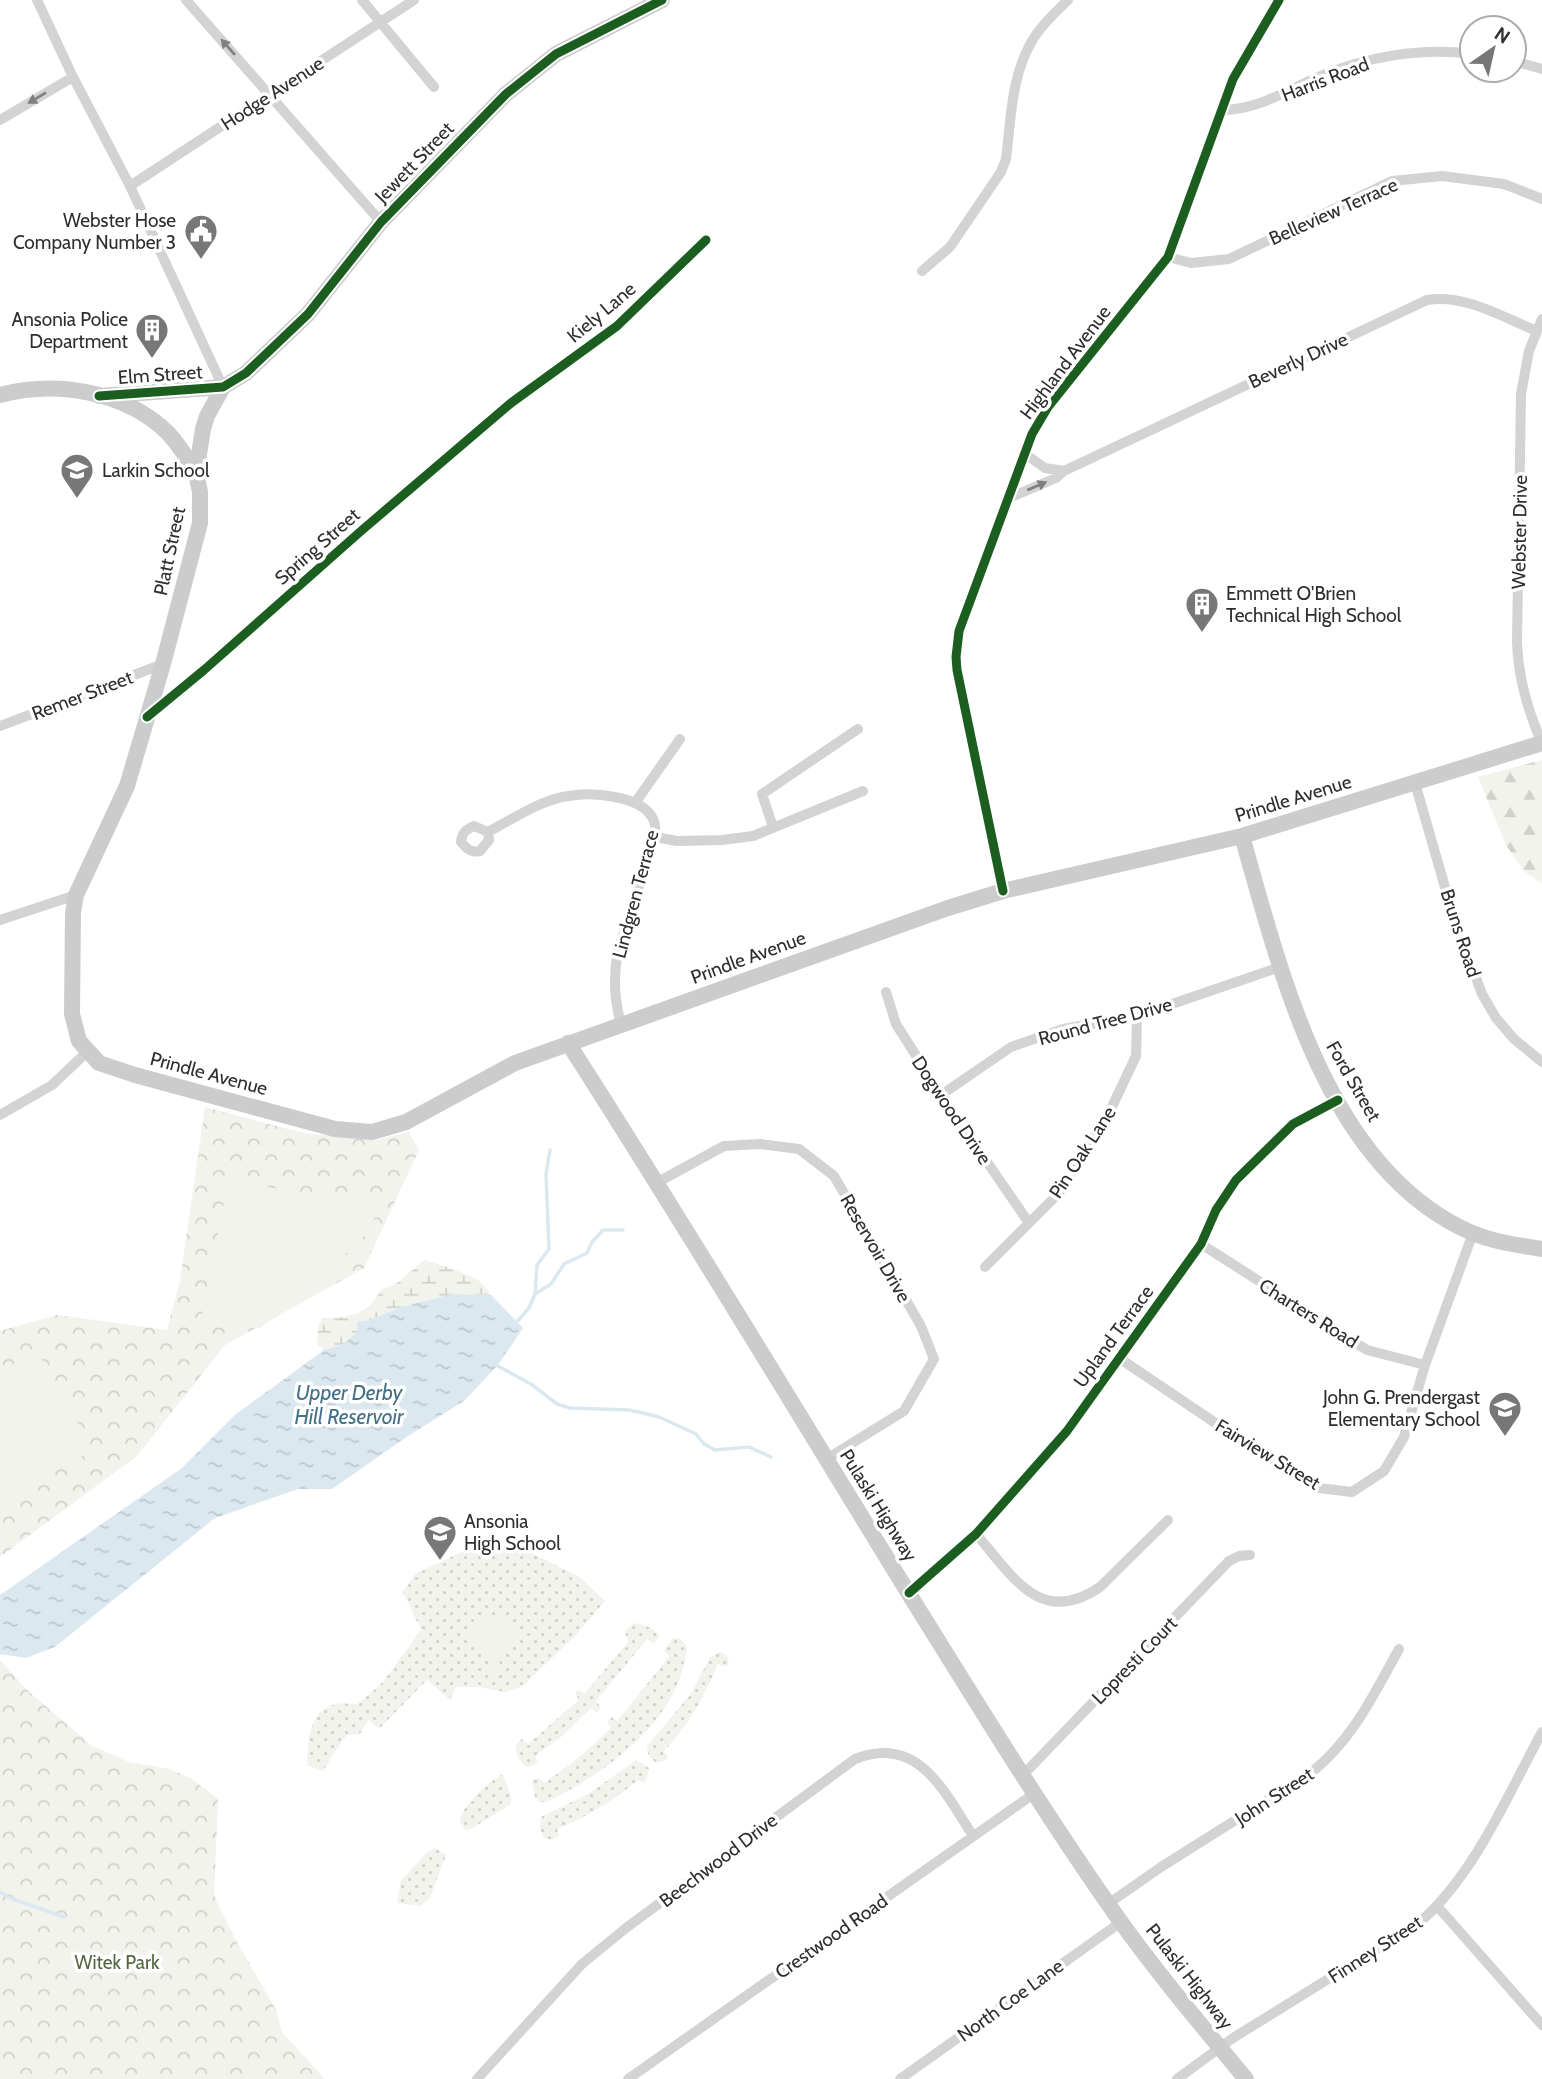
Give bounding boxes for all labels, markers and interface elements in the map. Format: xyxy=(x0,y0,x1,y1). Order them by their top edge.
north arrow xyxy=(1458,14,1528,84)
text: N xyxy=(1490,22,1514,49)
one-way arrow xyxy=(220,38,236,56)
street label: Hodge Avenue xyxy=(217,52,328,135)
street label: Harris Road xyxy=(1278,52,1372,107)
one-way arrow xyxy=(27,92,46,105)
street label: Jewett Street xyxy=(369,117,459,208)
street label: Belleview Terrace xyxy=(1265,173,1401,250)
place label: Webster Hose Company Number 3 xyxy=(13,209,176,254)
public building icon: Webster Hose Company Number 3 xyxy=(182,212,220,261)
street label: Kiely Lane xyxy=(562,277,640,348)
street label: Highland Avenue xyxy=(1015,301,1116,424)
place label: Ansonia Police Department xyxy=(12,308,129,353)
building icon: Ansonia Police Department xyxy=(133,311,171,360)
street label: Beverly Drive xyxy=(1245,327,1352,393)
street label: Elm Street xyxy=(117,360,204,389)
school or university icon: Larkin School xyxy=(58,451,96,500)
place label: Larkin School xyxy=(102,459,210,482)
street label: Webster Drive xyxy=(1507,474,1532,589)
one-way arrow xyxy=(1027,480,1048,491)
street label: Spring Street xyxy=(270,503,365,589)
street label: Platt Street xyxy=(149,504,190,598)
place label: Emmett O'Brien Technical High School xyxy=(1226,582,1402,627)
building icon: Emmett O'Brien Technical High School xyxy=(1183,585,1221,634)
street label: Remer Street xyxy=(28,665,136,725)
street label: Prindle Avenue xyxy=(1232,770,1354,827)
street label: Lindgren Terrace xyxy=(607,827,664,961)
street label: Bruns Road xyxy=(1436,886,1486,980)
street label: Prindle Avenue xyxy=(688,926,809,989)
street label: Round Tree Drive xyxy=(1036,993,1175,1050)
street label: Ford Street xyxy=(1321,1037,1386,1126)
street label: Prindle Avenue xyxy=(148,1047,270,1100)
street label: Dogwood Drive xyxy=(907,1052,996,1169)
street label: Pin Oak Lane xyxy=(1044,1102,1121,1203)
street label: Reservoir Drive xyxy=(835,1190,916,1307)
street label: Charters Road xyxy=(1255,1274,1363,1353)
street label: Upland Terrace xyxy=(1069,1281,1158,1392)
water label: Upper Derby Hill Reservoir xyxy=(294,1380,405,1429)
place label: John G. Prendergast Elementary School xyxy=(1322,1386,1481,1431)
school or university icon: John G. Prendergast Elementary School xyxy=(1486,1389,1524,1438)
street label: Fairview Street xyxy=(1211,1414,1325,1495)
street label: Pulaski Highway xyxy=(835,1445,922,1566)
place label: Ansonia High School xyxy=(464,1510,561,1555)
school or university icon: Ansonia High School xyxy=(421,1513,459,1562)
street label: Lopresti Court xyxy=(1087,1611,1182,1709)
street label: John Street xyxy=(1230,1762,1318,1831)
street label: Beechwood Drive xyxy=(655,1808,782,1912)
street label: Crestwood Road xyxy=(771,1889,892,1984)
street label: Finney Street xyxy=(1324,1910,1427,1988)
street label: Pulaski Highway xyxy=(1141,1919,1238,2034)
park label: Witek Park xyxy=(75,1951,160,1974)
street label: North Coe Lane xyxy=(953,1954,1068,2047)

